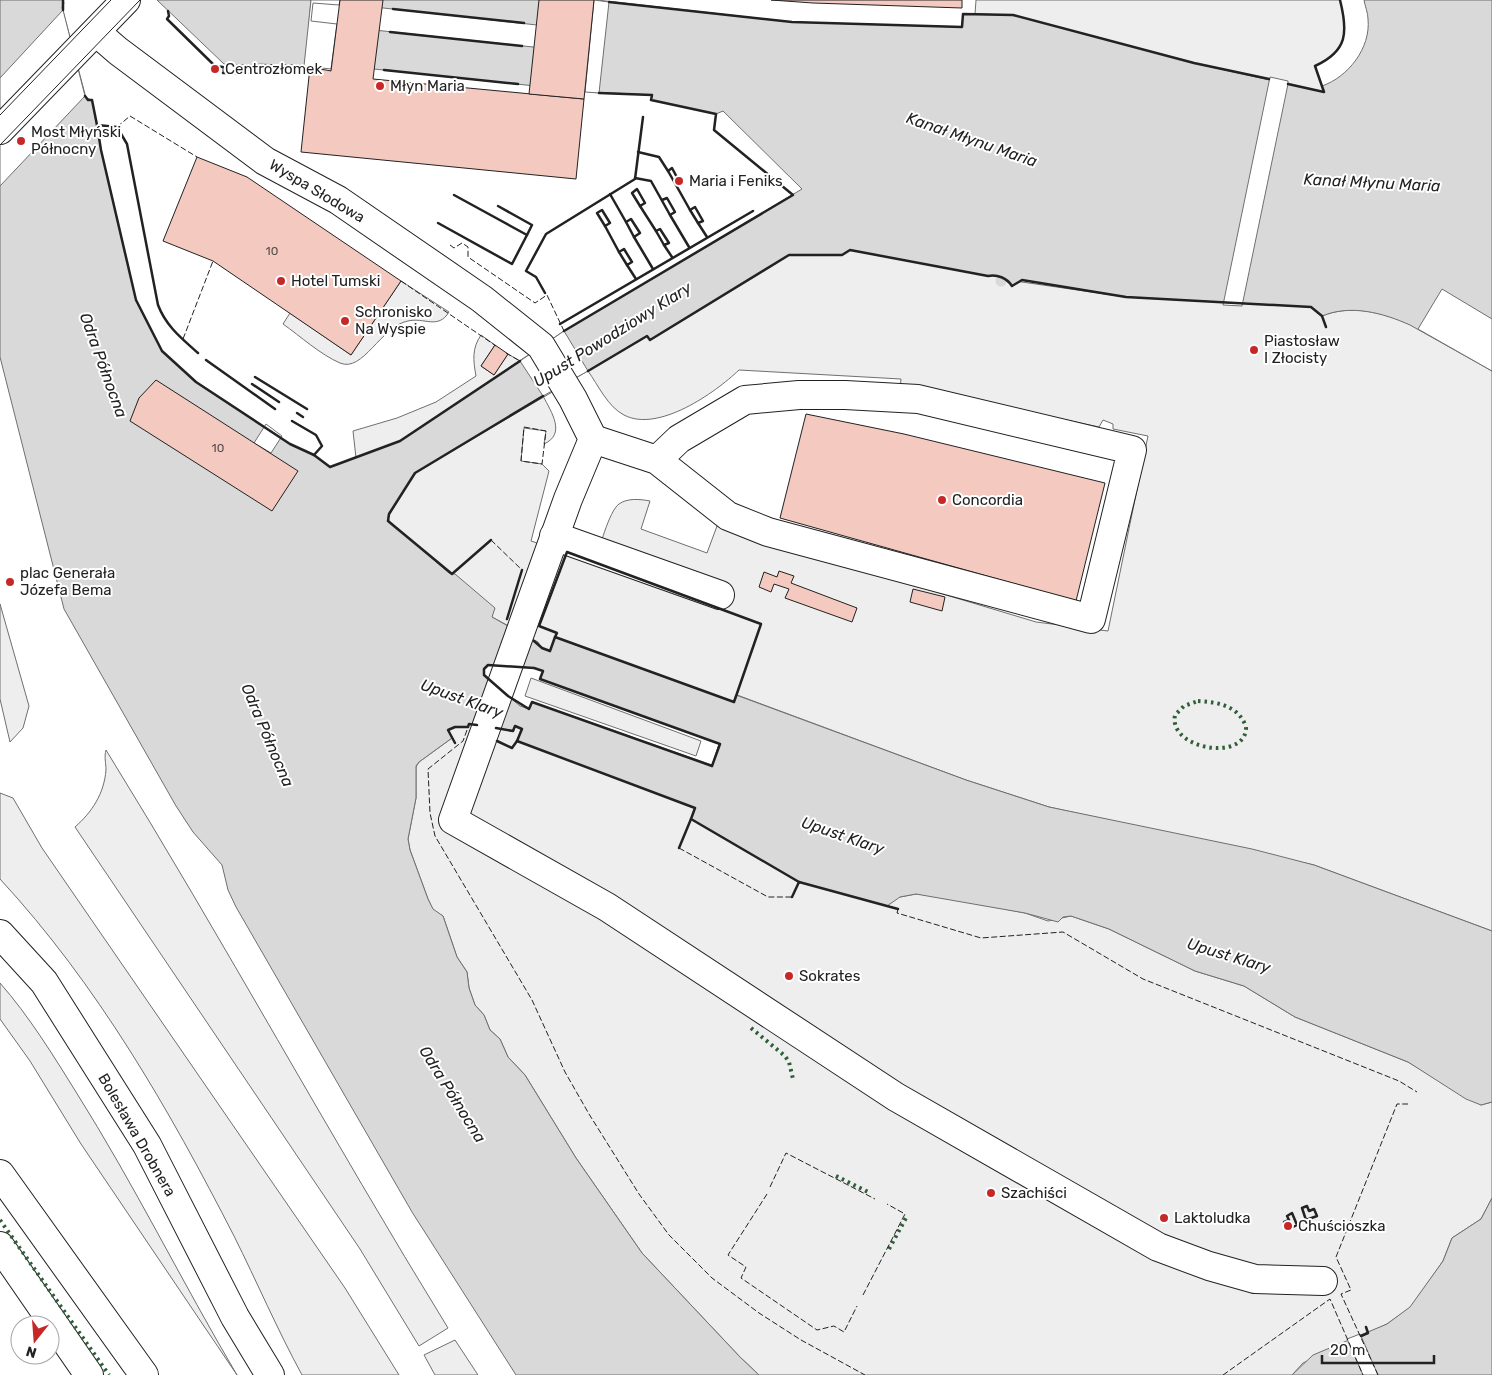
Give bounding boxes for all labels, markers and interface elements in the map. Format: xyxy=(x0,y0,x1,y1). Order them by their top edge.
place label: Centrozłomek xyxy=(225,60,322,78)
marker: Centrozłomek xyxy=(209,63,221,75)
place label: Młyn Maria xyxy=(390,77,465,95)
marker: Młyn Maria xyxy=(374,80,386,92)
water label: Kanał Młynu Maria xyxy=(904,108,1040,171)
place label: Most Młyński Północny xyxy=(31,123,121,158)
marker: Most Młyński Północny xyxy=(15,135,27,147)
street label: Wyspa Słodowa xyxy=(266,155,368,227)
water label: Kanał Młynu Maria xyxy=(1303,169,1441,196)
place label: Maria i Feniks xyxy=(689,172,783,190)
marker: Maria i Feniks xyxy=(673,175,685,187)
house number: 10 xyxy=(266,244,278,258)
place label: Hotel Tumski xyxy=(291,272,380,290)
marker: Hotel Tumski xyxy=(275,275,287,287)
water label: Upust Powodziowy Klary xyxy=(530,277,696,391)
place label: Schronisko Na Wyspie xyxy=(355,303,432,338)
water label: Odra Północna xyxy=(76,310,131,420)
marker: Schronisko Na Wyspie xyxy=(339,315,351,327)
place label: Piastosław I Złocisty xyxy=(1264,332,1340,367)
marker: Piastosław I Złocisty xyxy=(1248,344,1260,356)
house number: 10 xyxy=(212,441,224,455)
place label: Concordia xyxy=(952,491,1023,509)
marker: Concordia xyxy=(936,494,948,506)
place label: plac Generała Józefa Bema xyxy=(20,564,115,599)
marker: plac Generała Józefa Bema xyxy=(4,576,16,588)
water label: Upust Klary xyxy=(418,675,507,723)
water label: Odra Północna xyxy=(237,681,298,790)
water label: Upust Klary xyxy=(799,812,888,859)
water label: Upust Klary xyxy=(1185,934,1274,978)
place label: Sokrates xyxy=(799,967,861,985)
marker: Sokrates xyxy=(783,970,795,982)
water label: Odra Północna xyxy=(415,1042,490,1146)
street label: Bolesława Drobnera xyxy=(94,1070,180,1200)
place label: Szachiści xyxy=(1001,1184,1067,1202)
marker: Szachiści xyxy=(985,1187,997,1199)
place label: Laktoludka xyxy=(1174,1209,1250,1227)
marker: Laktoludka xyxy=(1158,1212,1170,1224)
place label: Chuścioszka xyxy=(1298,1217,1385,1235)
marker: Chuścioszka xyxy=(1282,1220,1294,1232)
north arrow xyxy=(10,1315,60,1365)
scale bar xyxy=(1322,1332,1434,1364)
text: 20 m xyxy=(1330,1341,1365,1359)
text: N xyxy=(24,1342,39,1362)

